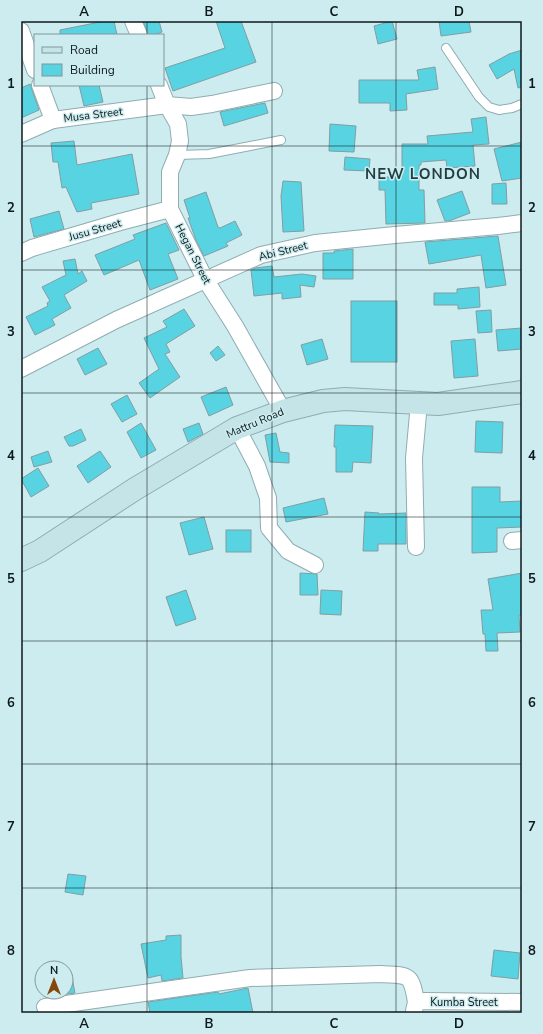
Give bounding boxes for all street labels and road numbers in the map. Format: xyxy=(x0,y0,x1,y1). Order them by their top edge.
street label: Musa Street xyxy=(63,104,124,126)
street label: Jusu Street xyxy=(66,215,123,245)
street label: Hegan Street xyxy=(171,221,215,287)
street label: Abi Street xyxy=(257,238,309,264)
street label: Mattru Road xyxy=(224,404,286,442)
street label: Kumba Street xyxy=(430,995,498,1010)

